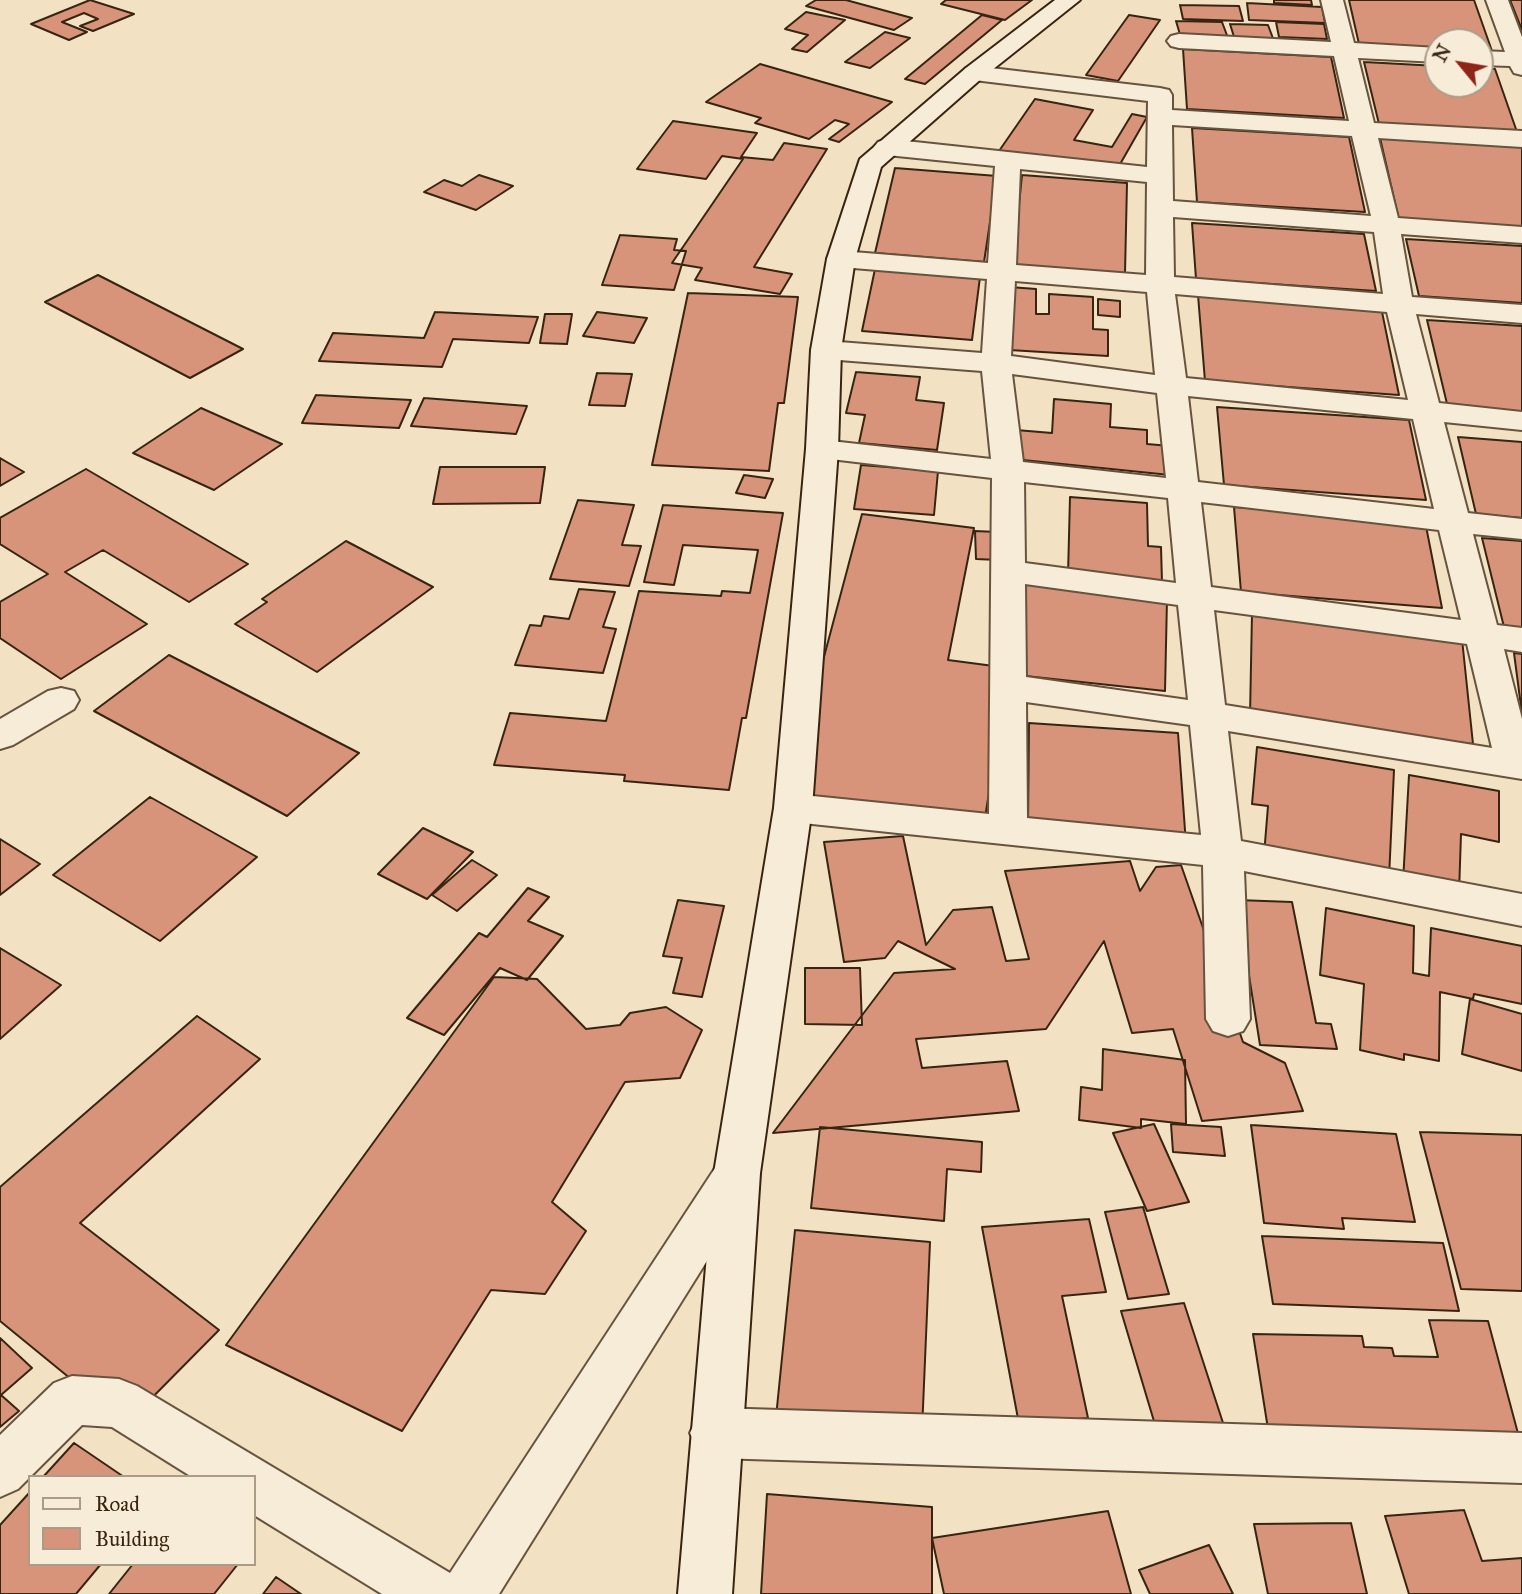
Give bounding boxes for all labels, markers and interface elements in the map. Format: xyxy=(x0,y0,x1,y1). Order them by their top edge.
north arrow xyxy=(1424,28,1494,98)
text: N xyxy=(1428,41,1456,66)
legend xyxy=(28,1475,256,1566)
text: Road xyxy=(95,1491,140,1517)
text: Building xyxy=(95,1526,169,1552)

